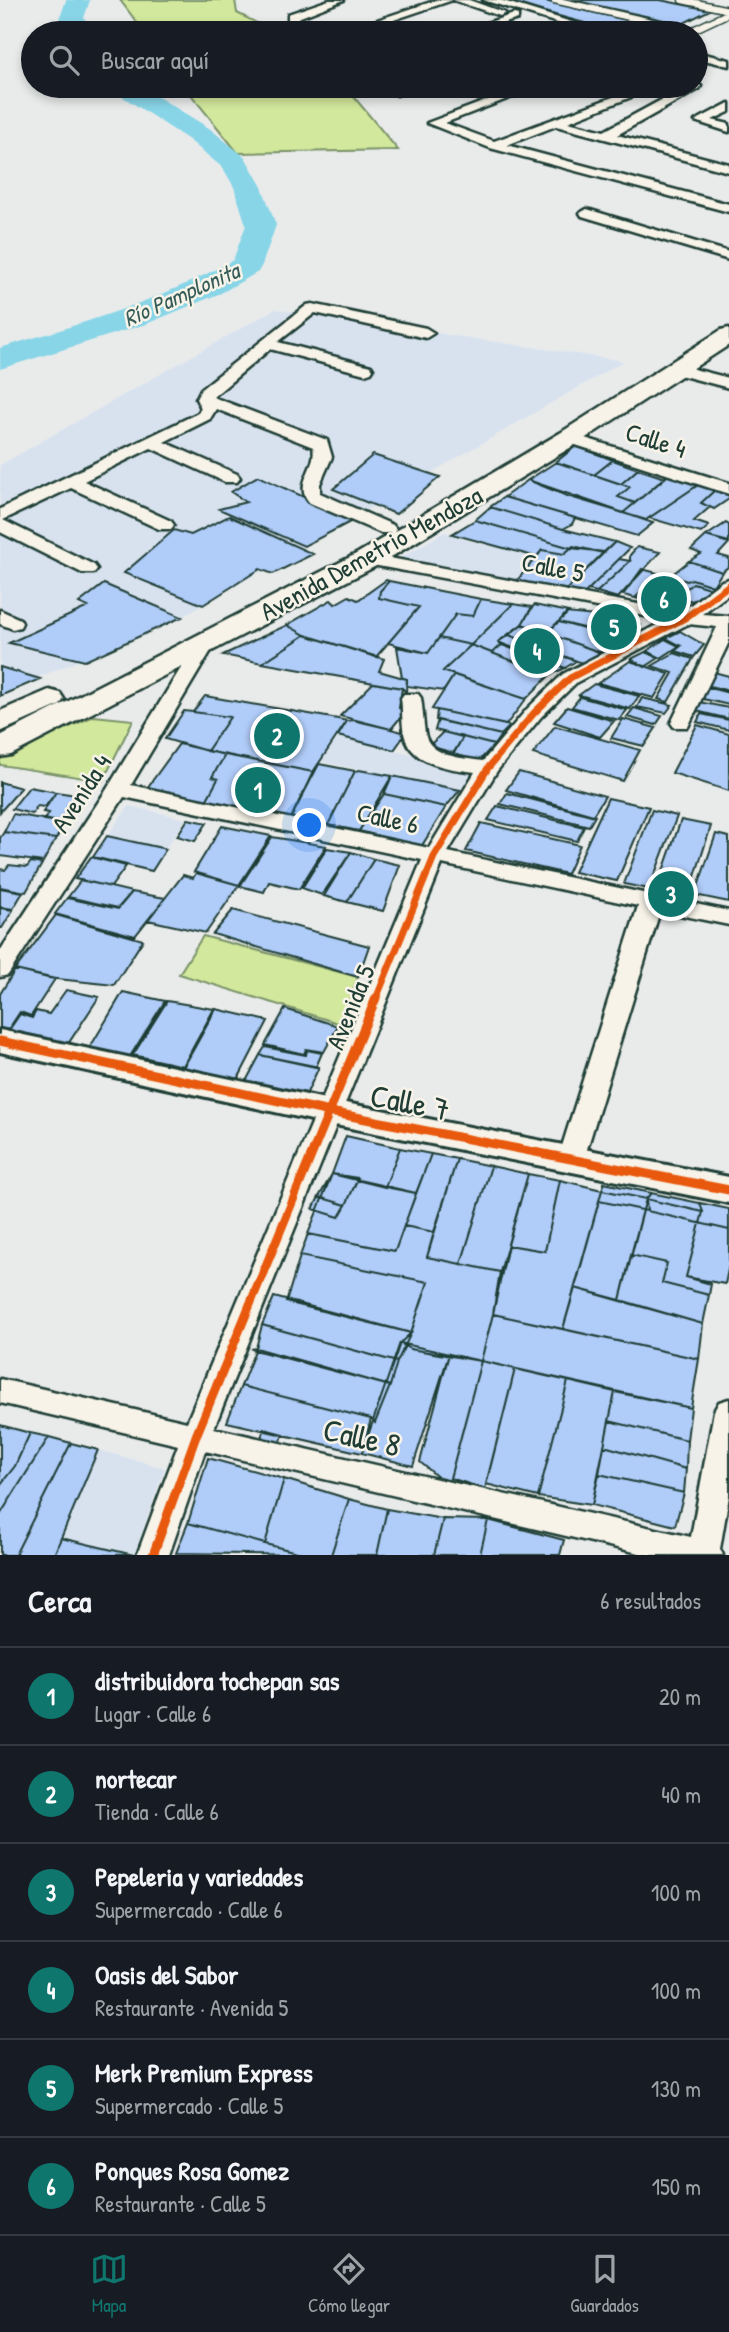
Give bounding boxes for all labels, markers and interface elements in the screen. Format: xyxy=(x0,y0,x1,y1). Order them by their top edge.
search box xyxy=(21,21,708,98)
icon: search xyxy=(45,41,83,79)
text: Buscar aquí xyxy=(101,42,209,77)
water label: Río Pamplonita xyxy=(118,254,246,334)
street label: Calle 4 xyxy=(621,414,691,466)
street label: Avenida Demetrio Mendoza xyxy=(254,477,488,629)
street label: Calle 5 xyxy=(519,544,587,590)
pin: 6 xyxy=(641,573,687,625)
pin: 5 xyxy=(591,601,637,653)
pin: 4 xyxy=(514,625,560,677)
pin: 2 xyxy=(254,710,300,762)
street label: Avenida 4 xyxy=(43,747,119,839)
pin: 1 xyxy=(235,764,281,816)
street label: Calle 6 xyxy=(354,794,422,842)
your location xyxy=(292,808,326,842)
pin: 3 xyxy=(648,868,694,920)
street label: Avenida 5 xyxy=(317,959,383,1055)
street label: Calle 7 xyxy=(367,1073,453,1131)
street label: Calle 8 xyxy=(319,1407,405,1467)
text: Cerca xyxy=(28,1581,91,1621)
text: 6 resultados xyxy=(600,1585,701,1616)
text: distribuidora tochepan sas xyxy=(95,1663,340,1698)
text: 1 xyxy=(47,1681,55,1712)
text: 20 m xyxy=(659,1681,701,1712)
text: Lugar · Calle 6 xyxy=(95,1698,211,1729)
text: nortecar xyxy=(95,1761,177,1796)
text: 2 xyxy=(46,1779,56,1810)
text: 40 m xyxy=(661,1779,701,1810)
text: Tienda · Calle 6 xyxy=(95,1796,219,1827)
text: Pepeleria y variedades xyxy=(95,1859,303,1894)
text: 3 xyxy=(46,1877,56,1908)
text: 100 m xyxy=(651,1877,701,1908)
text: Supermercado · Calle 6 xyxy=(95,1894,283,1925)
text: Oasis del Sabor xyxy=(95,1957,238,1992)
text: 4 xyxy=(47,1975,55,2006)
text: 100 m xyxy=(651,1975,701,2006)
text: Restaurante · Avenida 5 xyxy=(95,1992,288,2023)
text: Merk Premium Express xyxy=(95,2055,313,2090)
text: 5 xyxy=(46,2073,56,2104)
text: 130 m xyxy=(651,2073,701,2104)
text: Supermercado · Calle 5 xyxy=(95,2090,283,2121)
text: Ponques Rosa Gomez xyxy=(95,2153,289,2188)
text: 6 xyxy=(46,2171,56,2202)
text: 150 m xyxy=(652,2171,701,2202)
text: Restaurante · Calle 5 xyxy=(95,2188,266,2219)
tab: Mapa xyxy=(90,2250,128,2318)
tab: Cómo llegar xyxy=(308,2250,390,2318)
tab: Guardados xyxy=(570,2250,639,2318)

